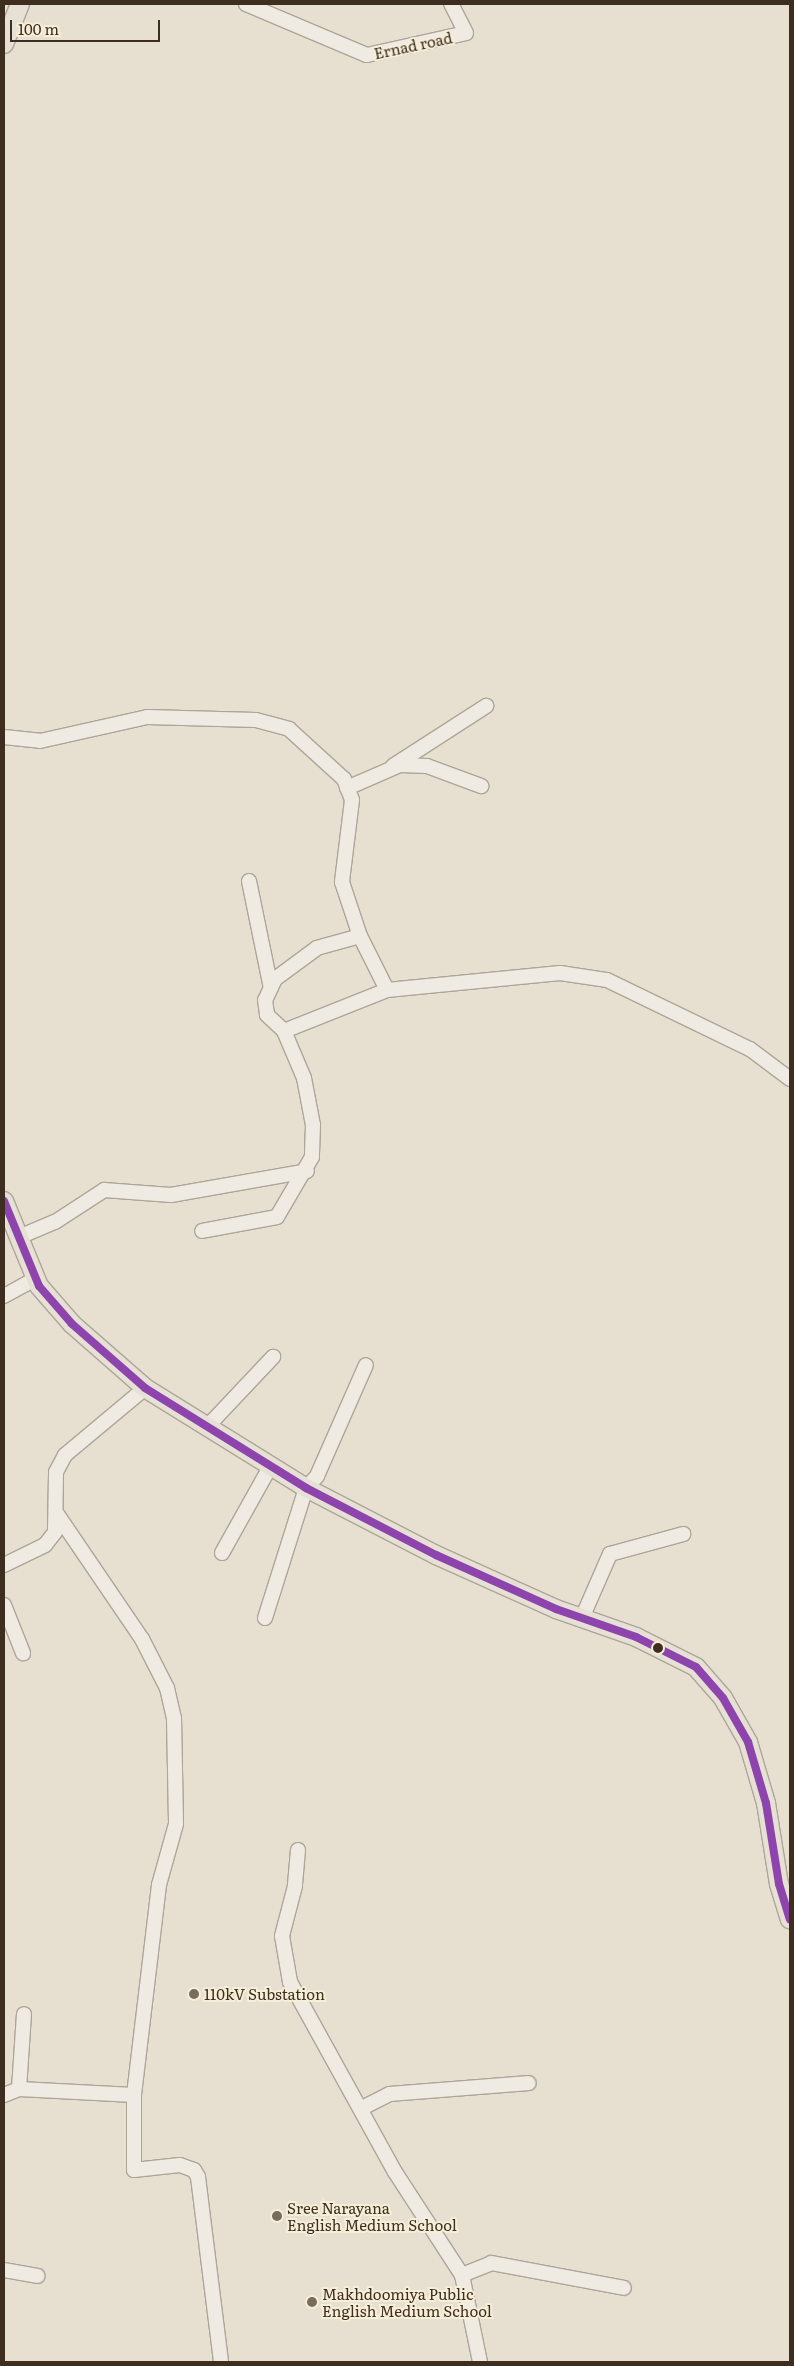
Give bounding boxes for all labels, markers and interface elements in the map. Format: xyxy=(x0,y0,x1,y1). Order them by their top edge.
scale bar xyxy=(12,10,162,42)
text: 100 m xyxy=(18,17,59,40)
street label: Ernad road xyxy=(372,28,454,62)
unlabelled marker xyxy=(653,1643,663,1653)
place label: 110kV Substation xyxy=(204,1985,325,2003)
marker: 110kV Substation xyxy=(188,1988,200,2000)
place label: Sree Narayana English Medium School xyxy=(287,2198,457,2233)
marker: Sree Narayana English Medium School xyxy=(271,2210,283,2222)
place label: Makhdoomiya Public English Medium School xyxy=(322,2284,492,2319)
marker: Makhdoomiya Public English Medium School xyxy=(306,2296,318,2308)

